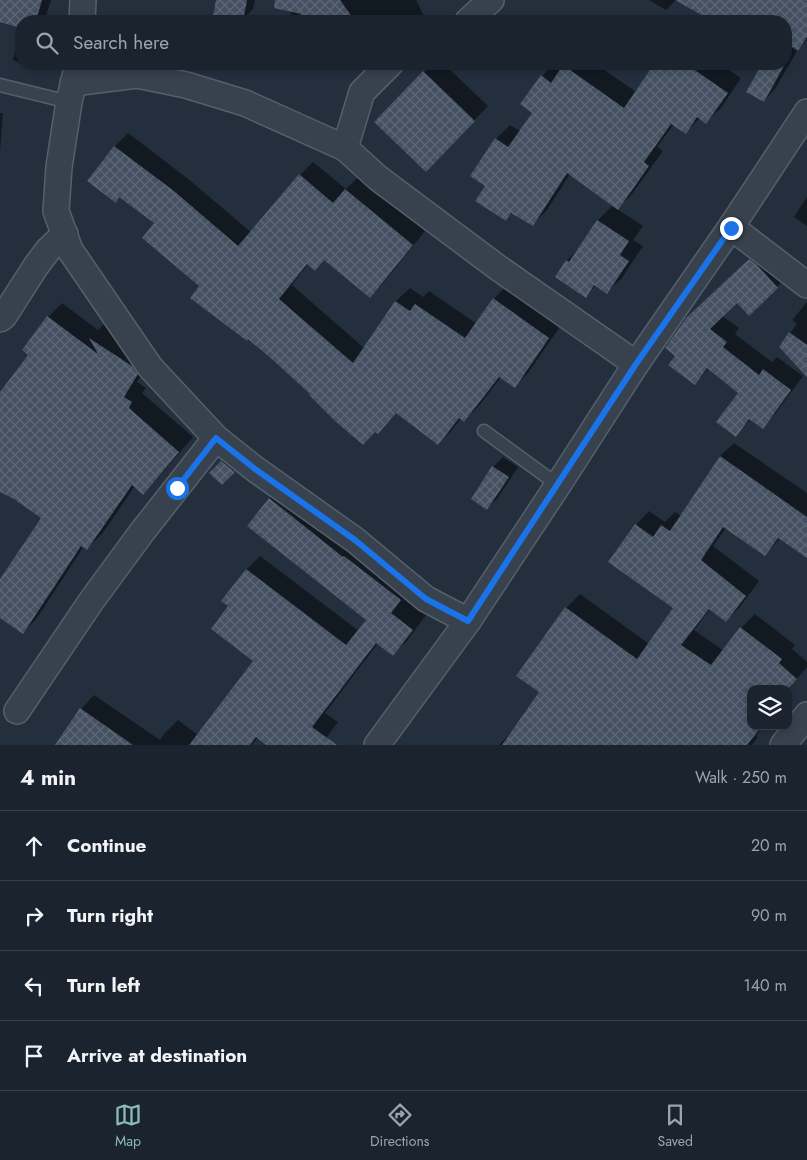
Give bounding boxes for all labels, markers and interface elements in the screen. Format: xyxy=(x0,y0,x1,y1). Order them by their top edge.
search box xyxy=(15,15,792,70)
icon: search xyxy=(33,29,61,57)
text: Search here xyxy=(73,29,169,56)
route end xyxy=(720,217,743,240)
route start xyxy=(166,477,189,500)
map controls xyxy=(747,685,792,730)
button: layers xyxy=(747,685,792,730)
text: 4 min xyxy=(20,763,76,793)
text: Walk · 250 m xyxy=(695,766,787,789)
icon: ahead xyxy=(20,832,48,860)
text: Continue xyxy=(67,832,146,859)
text: 20 m xyxy=(751,834,787,857)
icon: right xyxy=(20,902,48,930)
text: Turn right xyxy=(67,902,153,929)
text: 90 m xyxy=(751,904,787,927)
icon: left xyxy=(20,972,48,1000)
text: Turn left xyxy=(67,972,140,999)
text: 140 m xyxy=(744,974,787,997)
icon: arrive xyxy=(20,1042,48,1070)
text: Arrive at destination xyxy=(67,1042,247,1069)
tab: Map xyxy=(114,1101,142,1151)
tab: Directions xyxy=(370,1101,429,1151)
tab: Saved xyxy=(657,1101,693,1151)

